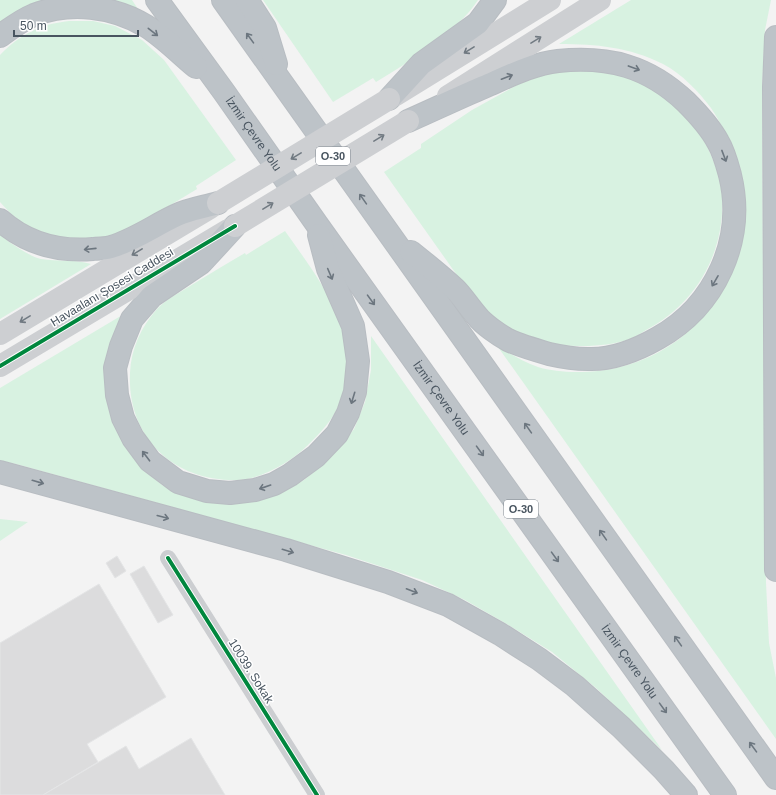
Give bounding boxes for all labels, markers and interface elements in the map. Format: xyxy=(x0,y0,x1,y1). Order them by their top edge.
scale bar xyxy=(14,12,138,38)
text: 50 m xyxy=(20,19,47,33)
one-way arrow xyxy=(147,27,158,36)
one-way arrow xyxy=(246,33,254,44)
one-way arrow xyxy=(530,36,541,45)
one-way arrow xyxy=(464,46,475,54)
one-way arrow xyxy=(627,65,639,73)
one-way arrow xyxy=(501,72,513,80)
street label: İzmir Çevre Yolu xyxy=(223,94,284,174)
one-way arrow xyxy=(373,134,384,142)
road number: O-30 xyxy=(316,147,350,165)
one-way arrow xyxy=(721,150,729,162)
one-way arrow xyxy=(291,152,302,160)
one-way arrow xyxy=(359,194,368,205)
one-way arrow xyxy=(262,201,274,209)
street label: Havaalanı Şosesi Caddesi xyxy=(48,245,176,329)
one-way arrow xyxy=(84,245,97,253)
one-way arrow xyxy=(131,249,143,257)
one-way arrow xyxy=(327,267,335,279)
one-way arrow xyxy=(710,275,718,287)
one-way arrow xyxy=(367,294,375,305)
one-way arrow xyxy=(19,316,31,324)
street label: İzmir Çevre Yolu xyxy=(410,358,472,438)
one-way arrow xyxy=(349,391,356,404)
one-way arrow xyxy=(524,423,532,434)
one-way arrow xyxy=(476,445,484,456)
one-way arrow xyxy=(142,450,151,461)
one-way arrow xyxy=(31,479,44,486)
one-way arrow xyxy=(258,484,271,491)
road number: O-30 xyxy=(504,500,538,518)
one-way arrow xyxy=(156,513,169,521)
one-way arrow xyxy=(599,529,607,540)
one-way arrow xyxy=(282,548,295,555)
one-way arrow xyxy=(551,551,559,562)
one-way arrow xyxy=(406,588,418,596)
street label: İzmir Çevre Yolu xyxy=(598,622,661,701)
one-way arrow xyxy=(674,635,682,646)
street label: 10039. Sokak xyxy=(226,636,277,707)
one-way arrow xyxy=(659,702,667,713)
one-way arrow xyxy=(749,741,757,752)

